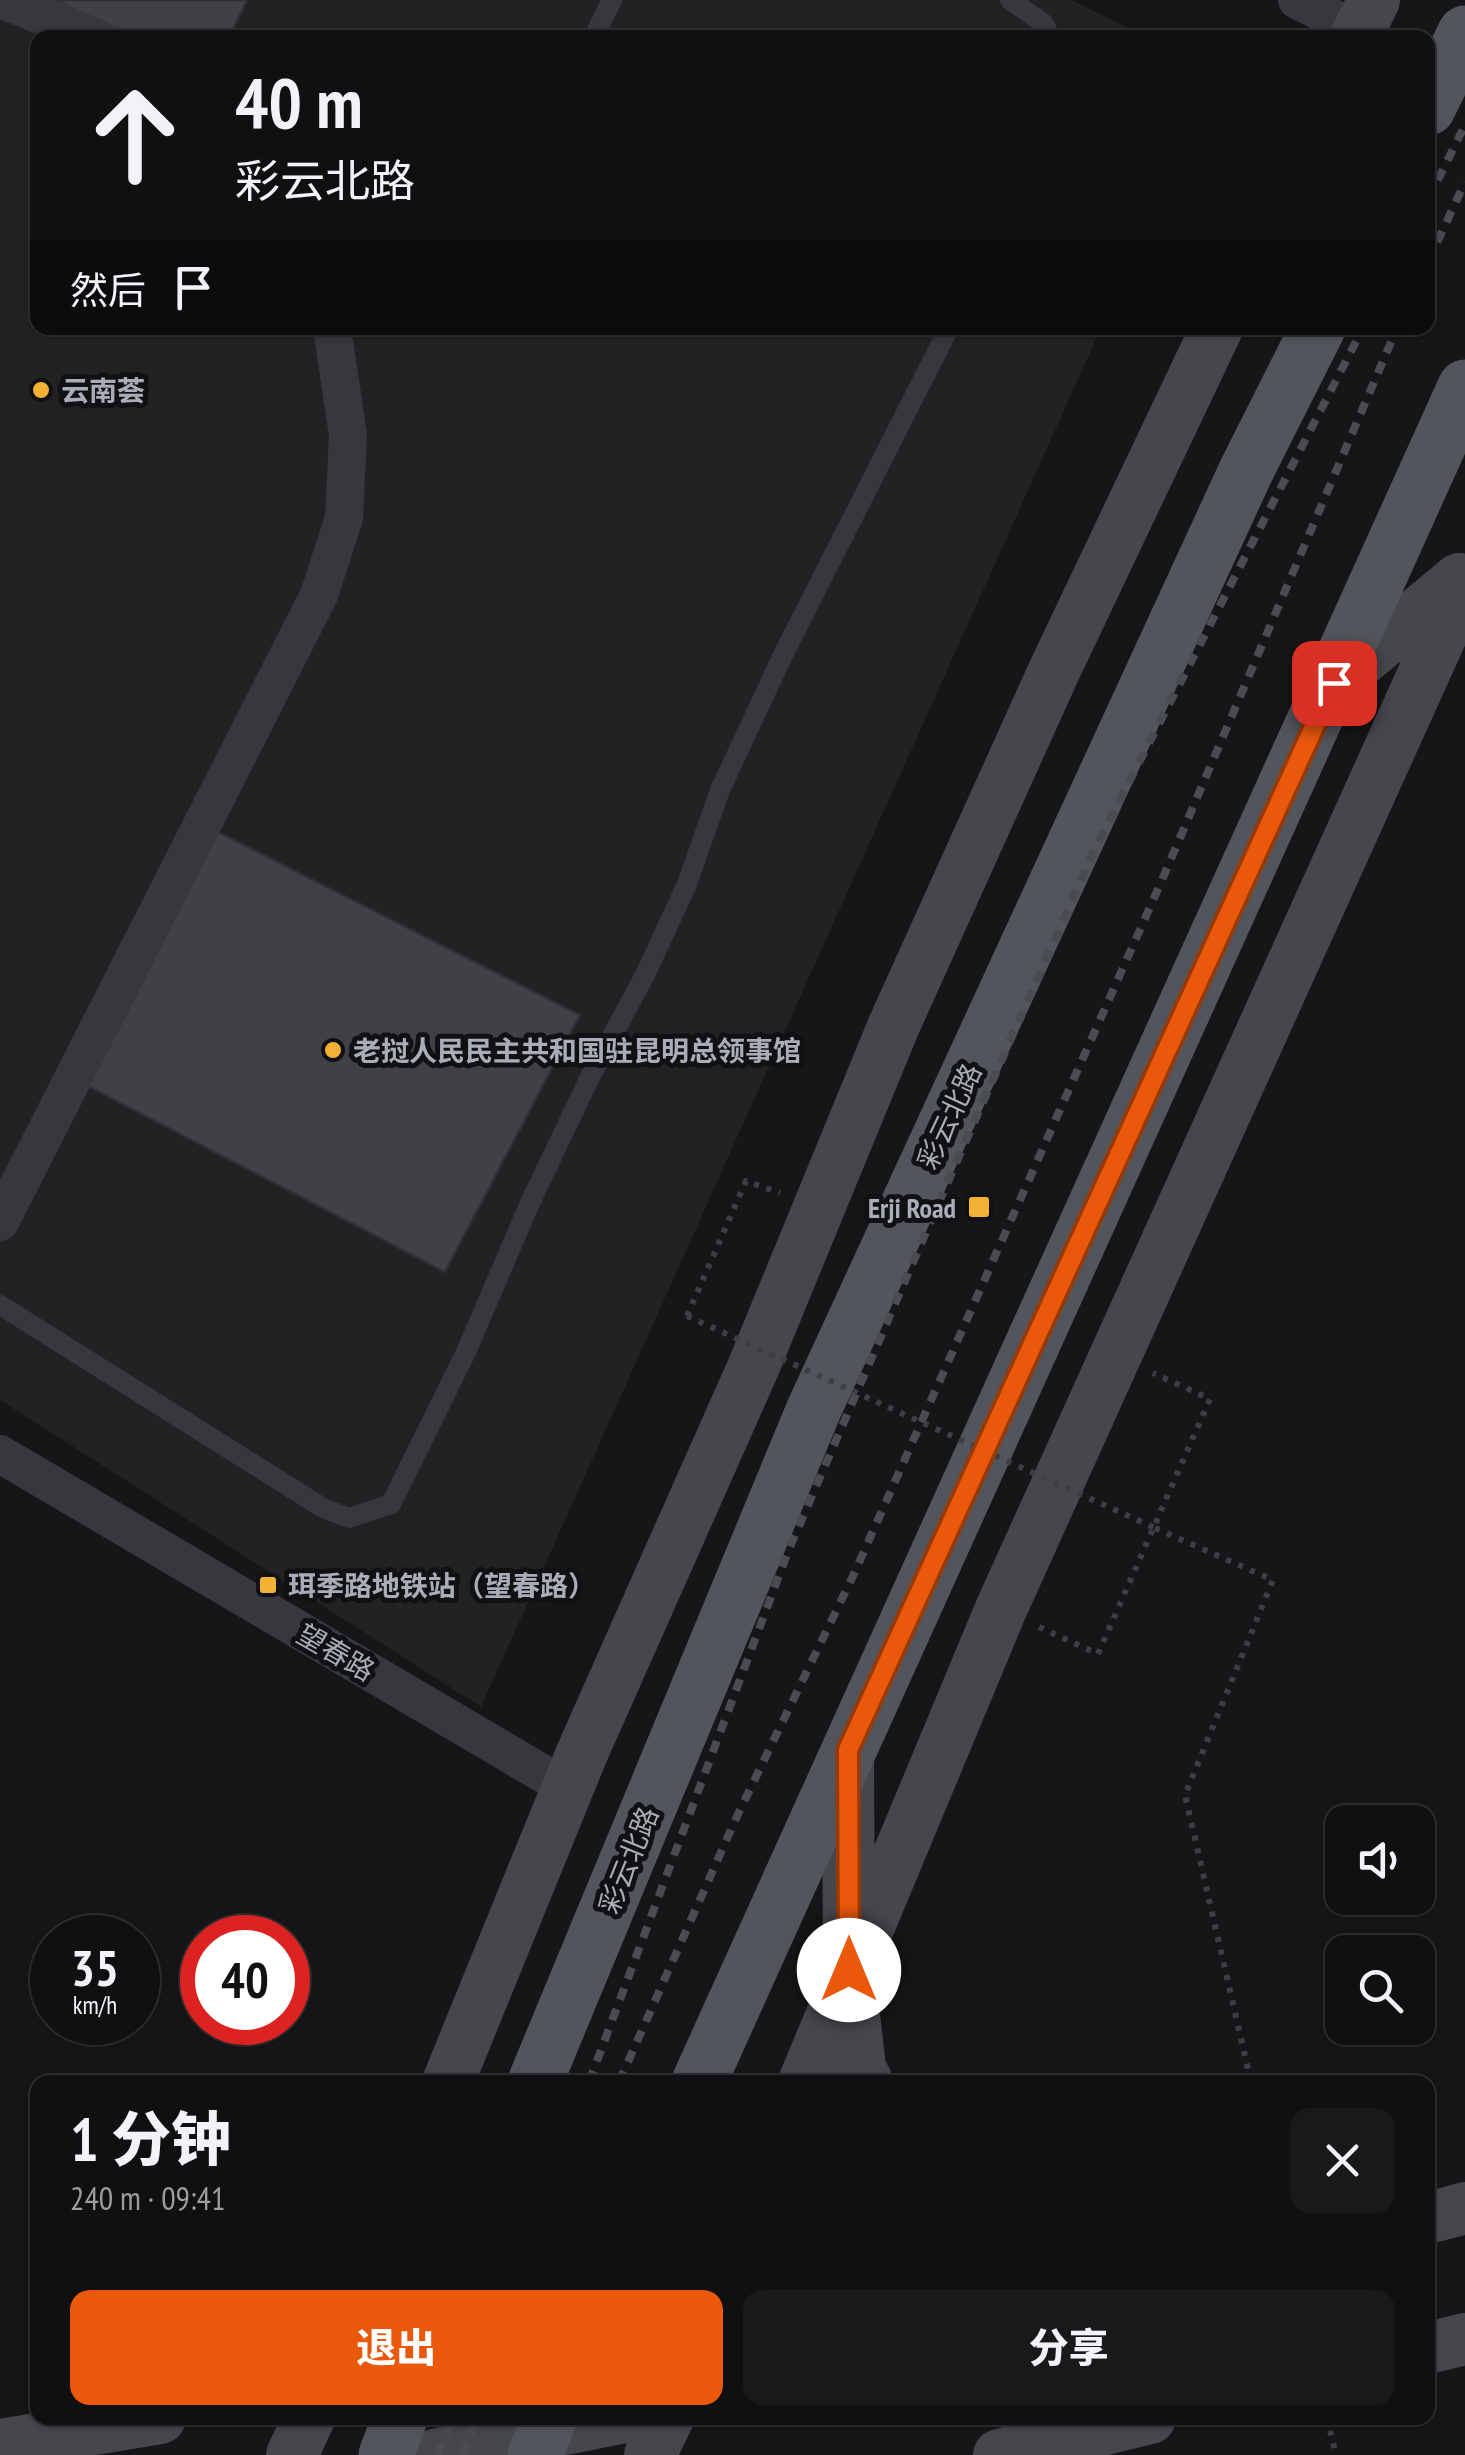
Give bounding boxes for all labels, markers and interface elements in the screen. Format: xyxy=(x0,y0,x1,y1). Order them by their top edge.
text: 40 m xyxy=(235,57,363,147)
icon: ahead xyxy=(70,70,200,200)
text: 彩云北路 xyxy=(235,151,415,209)
icon: arrive xyxy=(166,260,221,315)
text: 然后 xyxy=(70,265,146,314)
place label: 云南荟 xyxy=(61,372,145,409)
marker: 云南荟 xyxy=(30,379,52,401)
pin xyxy=(1292,641,1377,726)
icon: arrive xyxy=(1307,656,1362,711)
place label: 老挝人民民主共和国驻昆明总领事馆 xyxy=(353,1032,801,1069)
marker: 老挝人民民主共和国驻昆明总领事馆 xyxy=(322,1039,344,1061)
street label: 彩云北路 xyxy=(909,1057,989,1175)
place label: Erji Road xyxy=(868,1189,956,1226)
marker: Erji Road xyxy=(966,1194,992,1220)
place label: 珥季路地铁站（望春路） xyxy=(288,1567,596,1604)
marker: 珥季路地铁站（望春路） xyxy=(257,1574,279,1596)
street label: 望春路 xyxy=(290,1615,382,1689)
street label: 彩云北路 xyxy=(590,1801,666,1919)
map controls xyxy=(1325,1805,1435,2045)
button: sound xyxy=(1325,1805,1435,1915)
speed limit sign: 40 xyxy=(180,1915,310,2045)
position arrow xyxy=(797,1918,901,2022)
text: 35 xyxy=(71,1935,119,2000)
button: search xyxy=(1325,1935,1435,2045)
text: km/h xyxy=(73,1989,117,2021)
text: 1 分钟 xyxy=(70,2100,231,2178)
button: close xyxy=(1290,2108,1395,2213)
text: 240 m · 09:41 xyxy=(70,2177,225,2219)
button: 退出 xyxy=(70,2290,723,2405)
button: 分享 xyxy=(743,2290,1395,2405)

